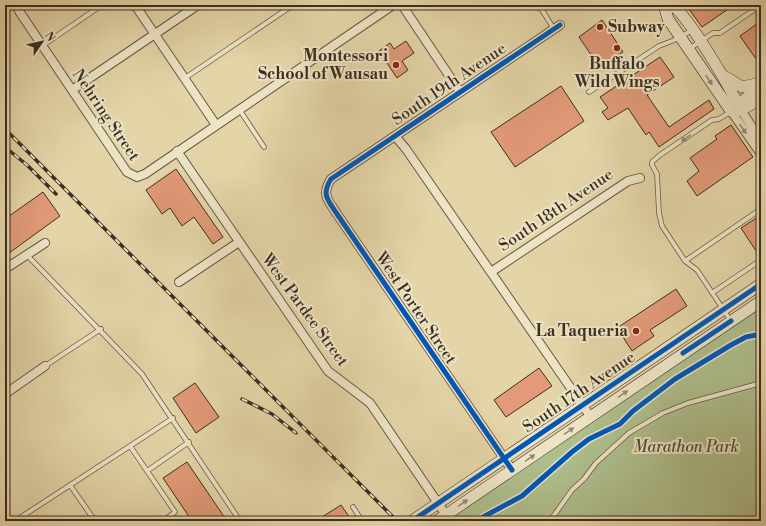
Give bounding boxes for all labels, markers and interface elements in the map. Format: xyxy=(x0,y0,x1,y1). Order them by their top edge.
place label: Subway xyxy=(608,17,666,37)
north arrow xyxy=(22,22,62,62)
marker: Subway xyxy=(595,22,605,32)
text: N xyxy=(41,29,58,45)
street label: South 19th Avenue xyxy=(388,38,510,130)
marker: Buffalo Wild Wings xyxy=(612,43,622,53)
place label: Montessori School of Wausau xyxy=(258,46,388,84)
place label: Buffalo Wild Wings xyxy=(573,54,660,92)
marker: Montessori School of Wausau xyxy=(391,60,401,70)
street label: Nehring Street xyxy=(68,65,144,165)
one-way arrow xyxy=(705,75,713,86)
one-way arrow xyxy=(739,124,747,134)
one-way arrow xyxy=(681,134,691,142)
street label: South 18th Avenue xyxy=(495,164,617,256)
street label: West Porter Street xyxy=(370,247,461,368)
street label: West Pardee Street xyxy=(257,249,353,371)
place label: La Taqueria xyxy=(536,321,628,341)
marker: La Taqueria xyxy=(631,326,641,336)
street label: South 17th Avenue xyxy=(519,347,639,437)
one-way arrow xyxy=(617,391,629,398)
one-way arrow xyxy=(564,427,575,435)
park label: Marathon Park xyxy=(633,437,739,457)
one-way arrow xyxy=(524,454,536,461)
one-way arrow xyxy=(458,499,468,507)

